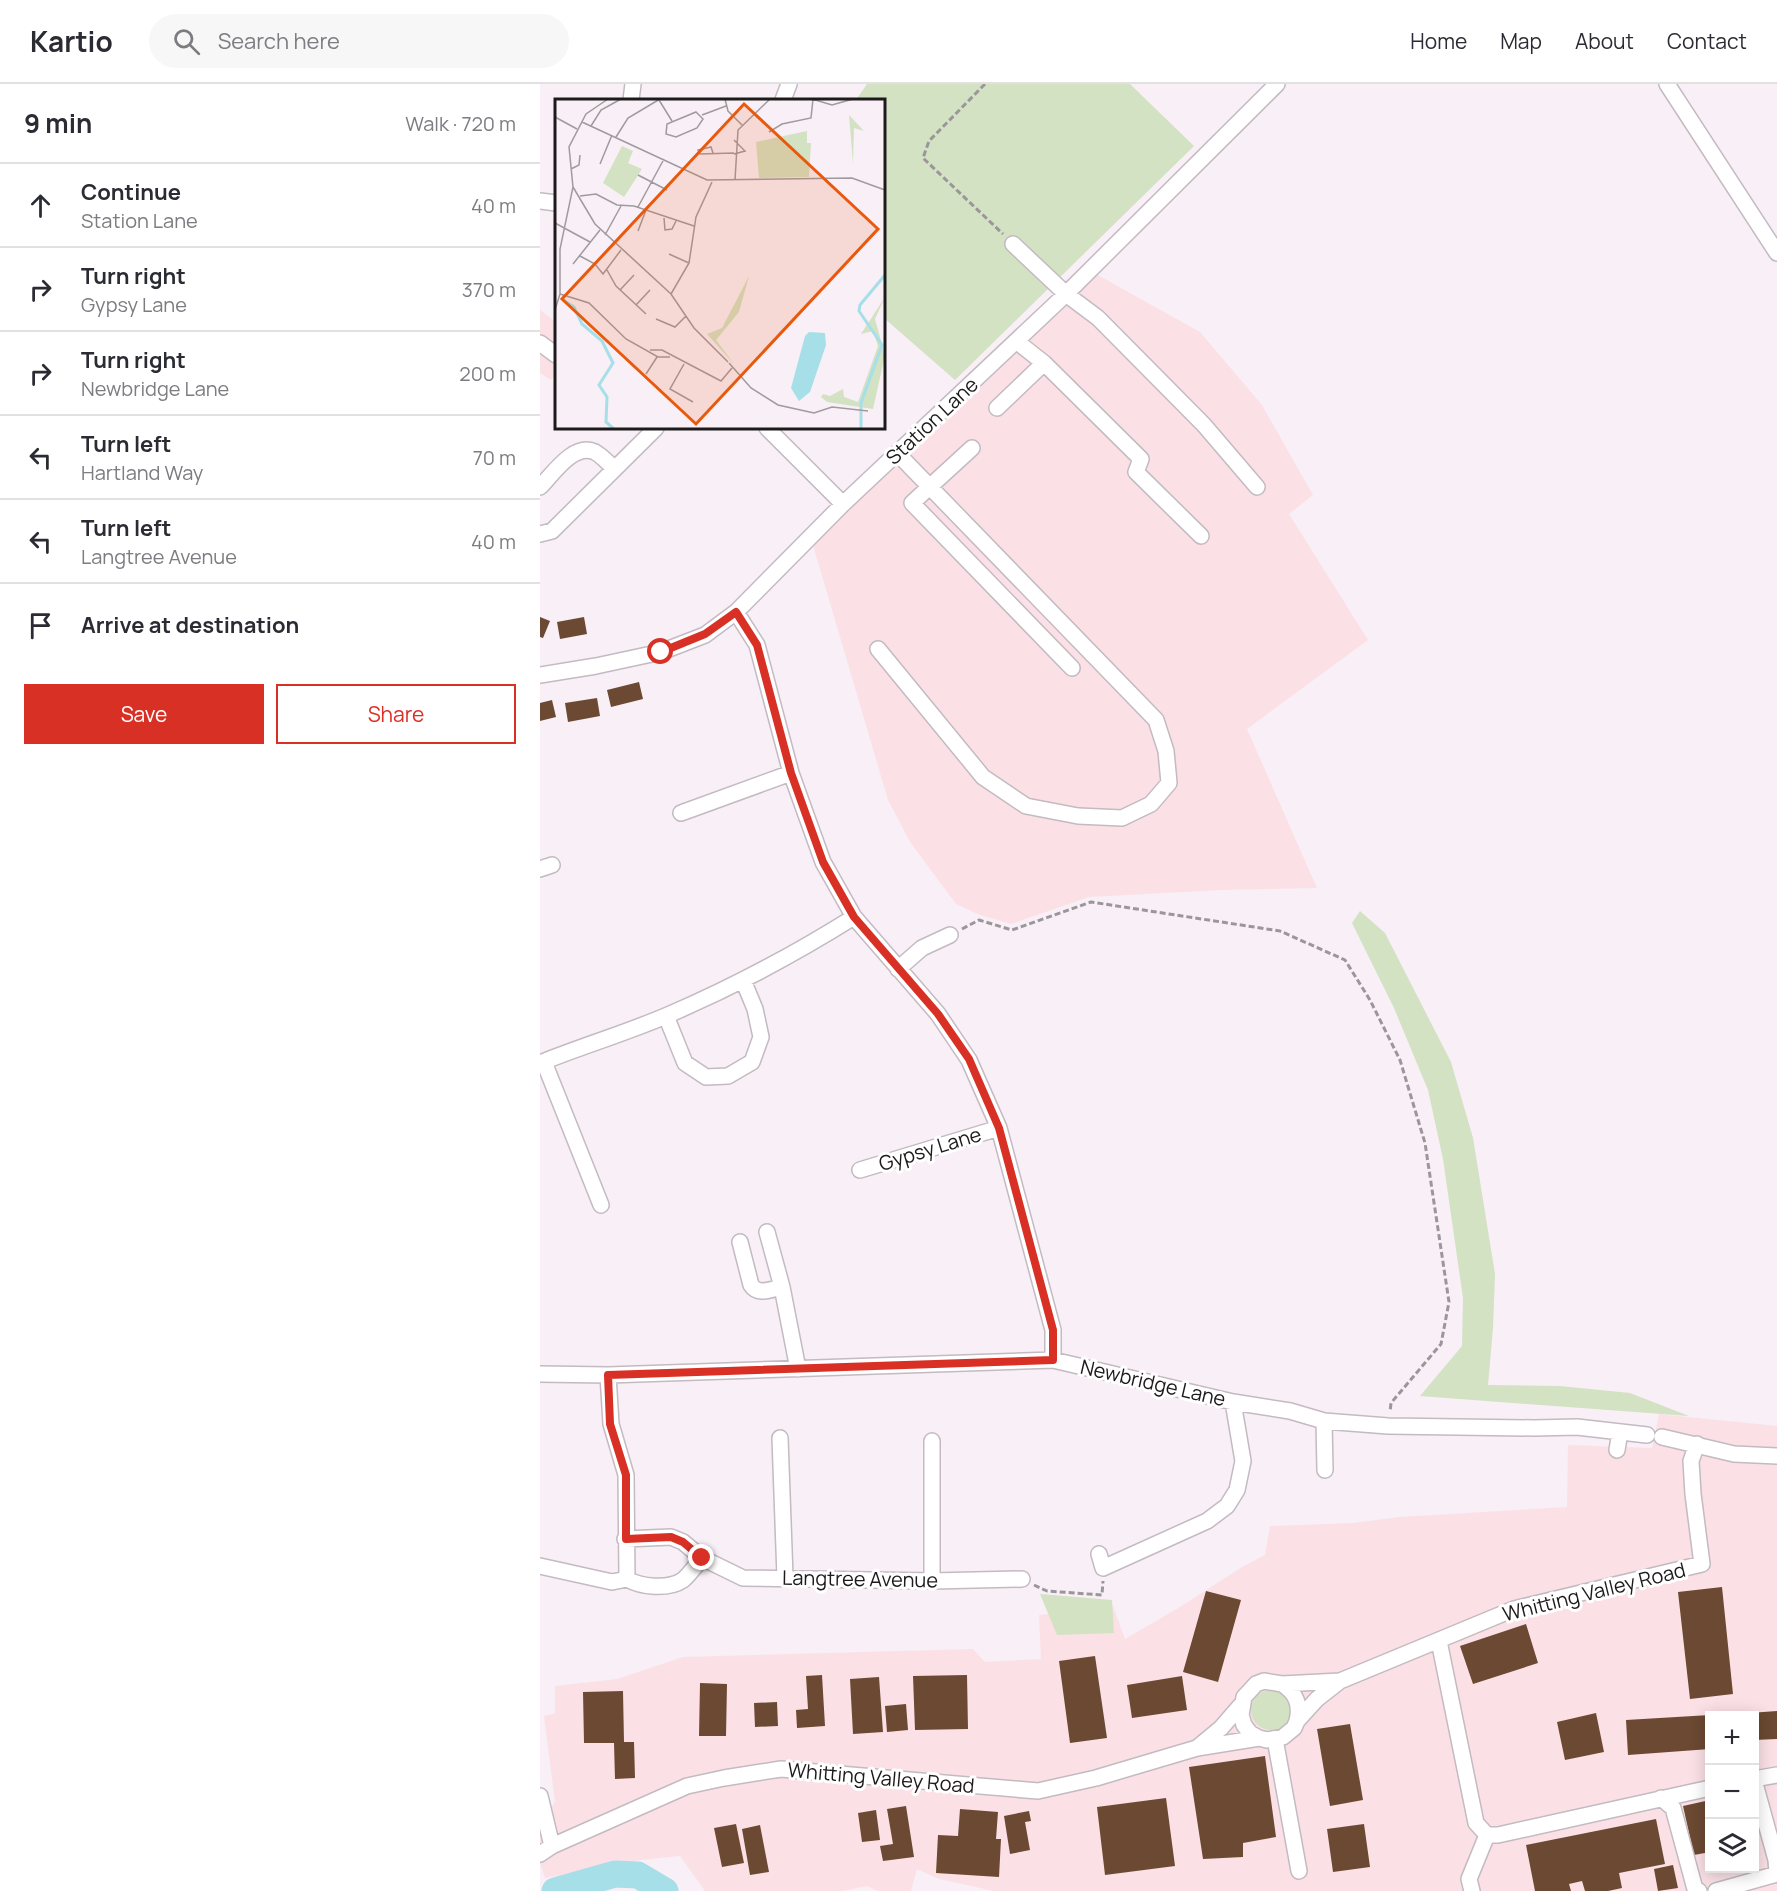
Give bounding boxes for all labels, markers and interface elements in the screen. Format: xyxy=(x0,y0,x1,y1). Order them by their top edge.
search box xyxy=(149,14,569,68)
text: Kartio xyxy=(30,22,113,60)
icon: search xyxy=(170,25,203,58)
text: Search here xyxy=(218,26,340,56)
text: Home xyxy=(1410,27,1467,55)
text: Map xyxy=(1500,27,1542,55)
text: About xyxy=(1575,27,1634,55)
text: Contact xyxy=(1667,27,1747,55)
inset map xyxy=(555,99,885,429)
text: 9 min xyxy=(24,105,92,141)
text: Walk · 720 m xyxy=(405,110,516,137)
text: Continue xyxy=(81,177,181,207)
icon: ahead xyxy=(24,189,57,222)
text: 40 m xyxy=(471,192,516,219)
text: Station Lane xyxy=(81,207,198,234)
text: Turn right xyxy=(81,261,186,291)
icon: right xyxy=(24,273,57,306)
text: 370 m xyxy=(462,276,516,303)
text: Gypsy Lane xyxy=(81,291,187,318)
text: Turn right xyxy=(81,345,186,375)
icon: right xyxy=(24,357,57,390)
text: 200 m xyxy=(459,360,516,387)
street label: Station Lane xyxy=(880,371,984,470)
text: Newbridge Lane xyxy=(81,375,229,402)
text: Turn left xyxy=(81,429,171,459)
icon: left xyxy=(24,441,57,474)
text: 70 m xyxy=(473,444,516,471)
text: Hartland Way xyxy=(81,459,203,486)
text: Turn left xyxy=(81,513,171,543)
icon: left xyxy=(24,525,57,558)
text: 40 m xyxy=(471,528,516,555)
text: Langtree Avenue xyxy=(81,543,237,570)
icon: arrive xyxy=(24,609,57,642)
text: Arrive at destination xyxy=(81,610,299,640)
route start xyxy=(647,638,673,664)
button: Save xyxy=(24,684,264,744)
button: Share xyxy=(276,684,516,744)
street label: Gypsy Lane xyxy=(875,1120,984,1177)
street label: Newbridge Lane xyxy=(1078,1353,1228,1412)
route end xyxy=(688,1544,714,1570)
street label: Whitting Valley Road xyxy=(1500,1556,1688,1627)
street label: Langtree Avenue xyxy=(782,1564,938,1593)
map controls xyxy=(1705,1711,1759,1873)
button: + xyxy=(1705,1711,1759,1765)
street label: Whitting Valley Road xyxy=(786,1756,976,1799)
button: − xyxy=(1705,1765,1759,1819)
button: layers xyxy=(1705,1819,1759,1873)

